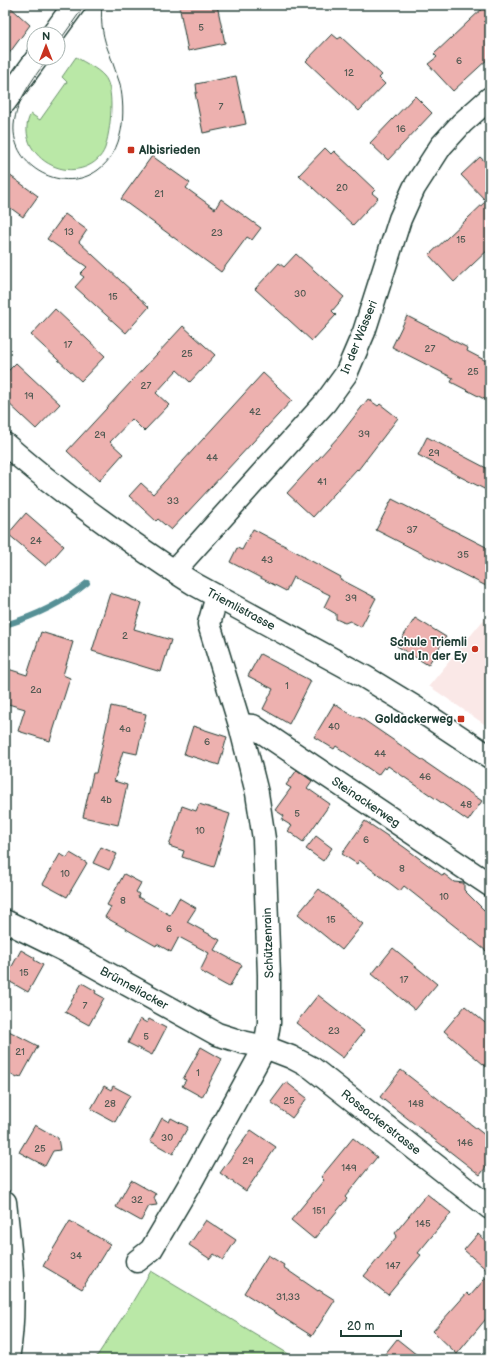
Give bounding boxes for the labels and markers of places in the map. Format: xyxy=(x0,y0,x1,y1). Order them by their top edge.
place label: Albisrieden xyxy=(138,143,201,158)
marker: Albisrieden xyxy=(126,145,136,155)
place label: Schule Triemli und In der Ey xyxy=(390,635,468,664)
marker: Schule Triemli und In der Ey xyxy=(470,644,480,654)
place label: Goldackerweg xyxy=(375,712,453,727)
marker: Goldackerweg xyxy=(456,714,466,724)

